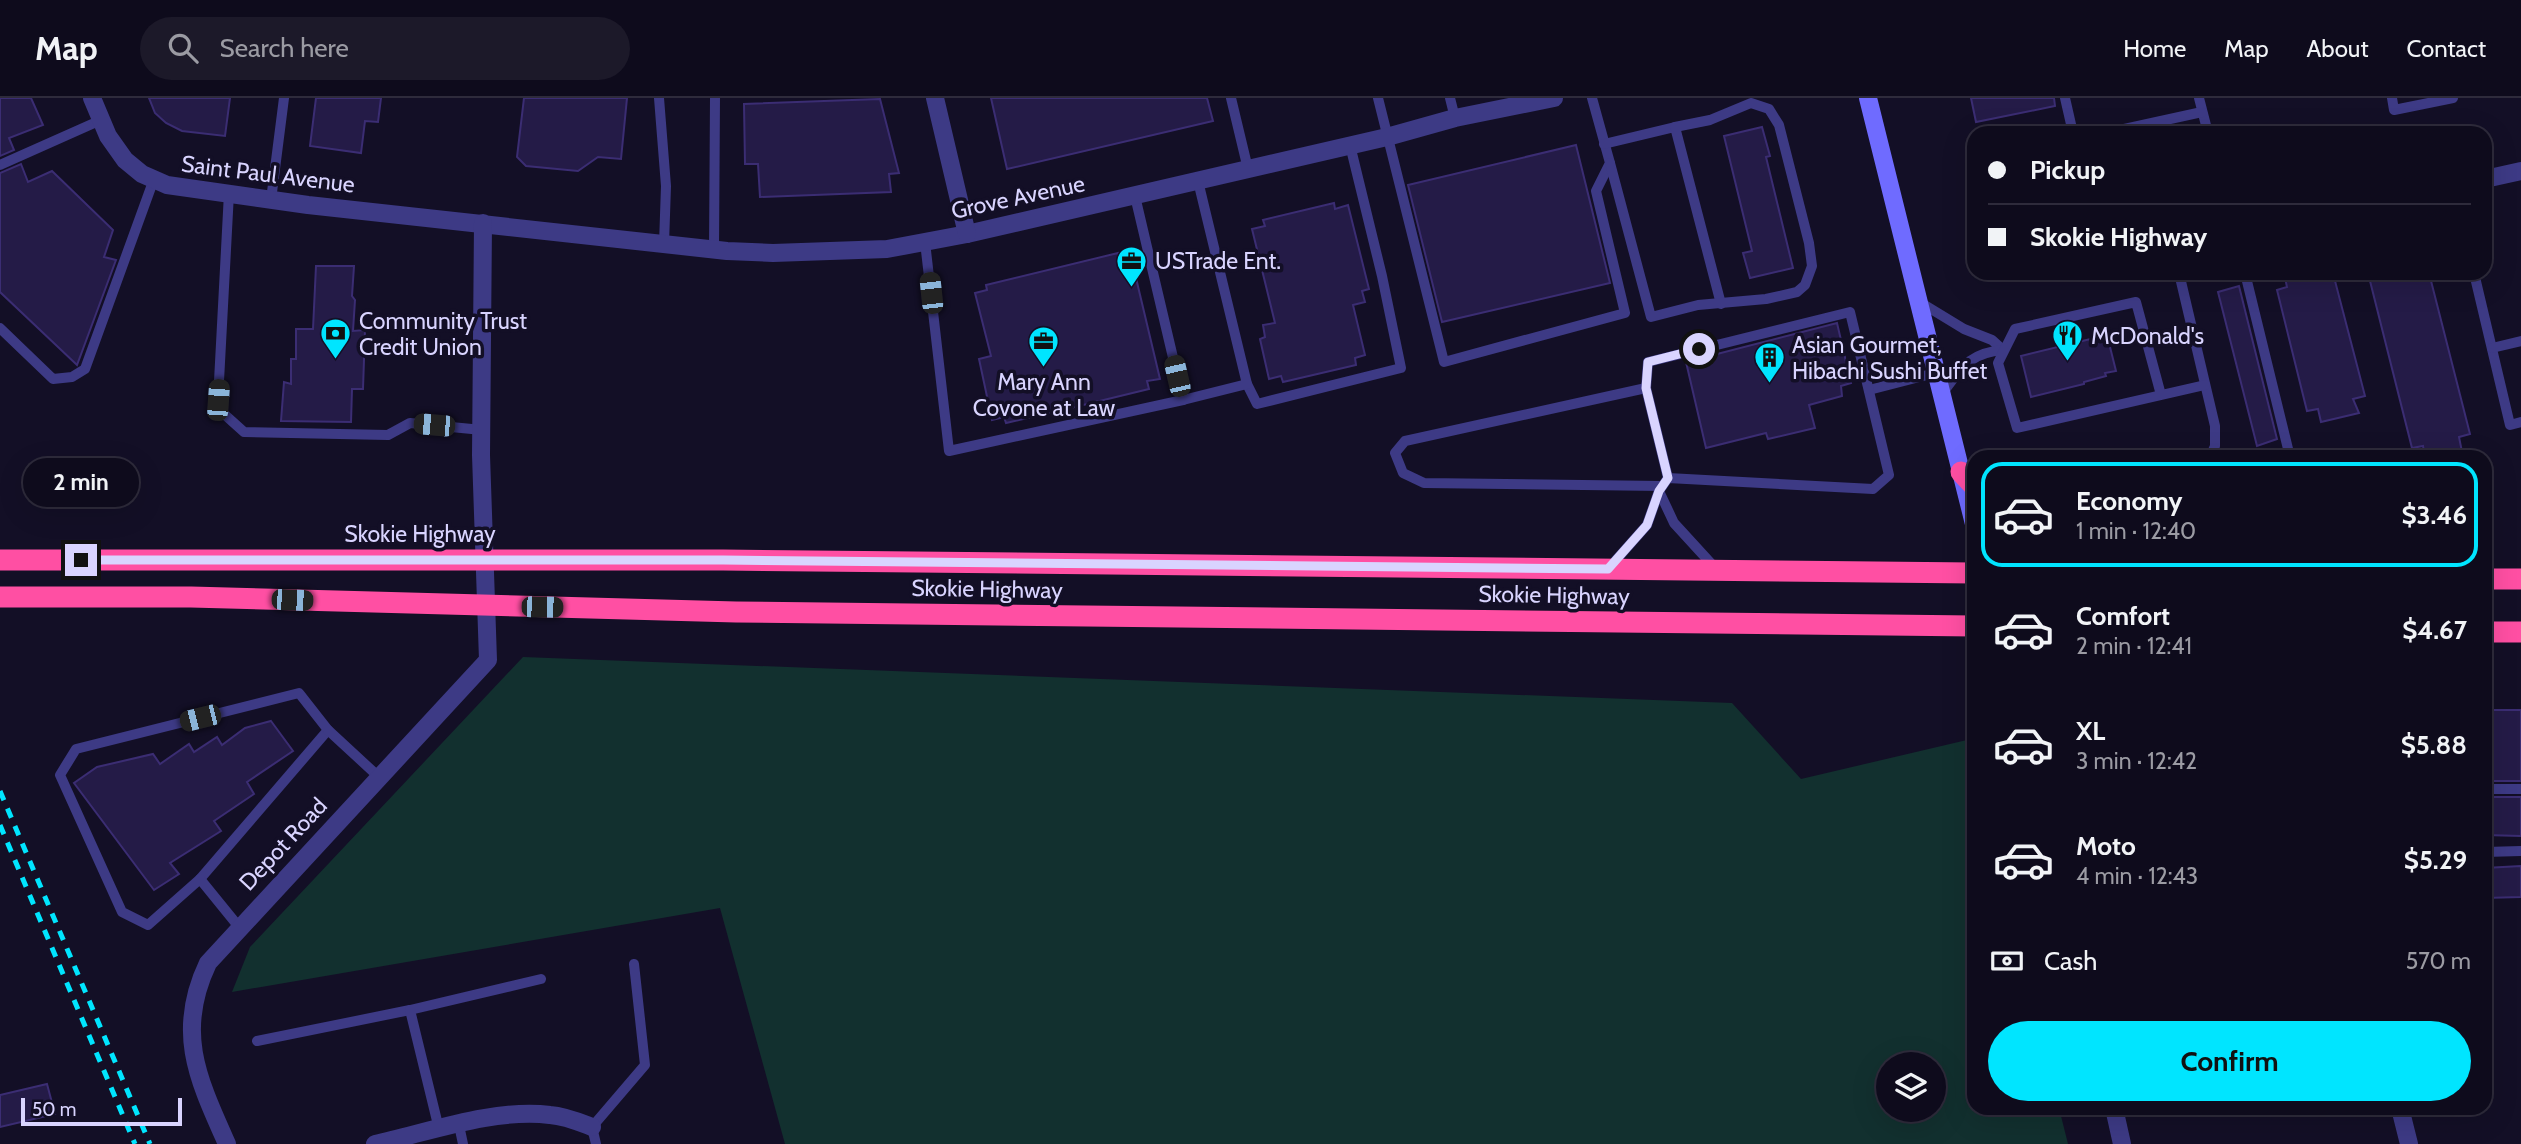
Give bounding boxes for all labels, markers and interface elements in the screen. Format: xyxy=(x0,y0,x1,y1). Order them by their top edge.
search box xyxy=(140,17,630,80)
text: Map xyxy=(35,28,98,68)
icon: search xyxy=(164,29,202,67)
text: Search here xyxy=(220,32,349,64)
text: Home xyxy=(2123,34,2186,63)
text: Map xyxy=(2224,34,2269,63)
text: About xyxy=(2307,34,2369,63)
text: Contact xyxy=(2407,34,2486,63)
street label: Saint Paul Avenue xyxy=(180,149,356,199)
text: Pickup xyxy=(2030,154,2105,186)
street label: Grove Avenue xyxy=(949,169,1088,225)
text: Skokie Highway xyxy=(2030,221,2207,253)
office icon: USTrade Ent. xyxy=(1115,244,1149,288)
place label: USTrade Ent. xyxy=(1155,247,1281,275)
car xyxy=(919,271,944,315)
place label: Community Trust Credit Union xyxy=(359,307,527,361)
bank icon: Community Trust Credit Union xyxy=(319,317,353,361)
restaurant icon: McDonald's xyxy=(2051,319,2085,363)
place label: McDonald's xyxy=(2091,322,2204,350)
office icon: Mary Ann Covone at Law xyxy=(1027,324,1061,368)
place label: Asian Gourmet, Hibachi Sushi Buffet xyxy=(1792,331,1987,385)
route start xyxy=(1683,333,1715,365)
building icon: Asian Gourmet, Hibachi Sushi Buffet xyxy=(1752,341,1786,385)
car xyxy=(1163,353,1192,399)
place label: Mary Ann Covone at Law xyxy=(973,368,1116,422)
car xyxy=(207,378,230,422)
car xyxy=(413,413,456,437)
callout: 2 min xyxy=(23,458,139,508)
text: 2 min xyxy=(53,468,109,496)
icon: car xyxy=(1992,483,2055,546)
text: Economy xyxy=(2076,485,2182,517)
text: $3.46 xyxy=(2401,499,2467,531)
text: 1 min · 12:40 xyxy=(2076,517,2196,545)
street label: Skokie Highway xyxy=(344,520,496,548)
route end xyxy=(65,544,97,576)
street label: Skokie Highway xyxy=(911,574,1063,604)
street label: Skokie Highway xyxy=(1478,580,1630,610)
car xyxy=(271,589,314,611)
car xyxy=(521,596,564,618)
icon: car xyxy=(1992,598,2055,661)
text: Comfort xyxy=(2076,600,2170,632)
text: $4.67 xyxy=(2402,614,2467,646)
text: 2 min · 12:41 xyxy=(2076,632,2192,660)
car xyxy=(178,703,223,733)
icon: car xyxy=(1992,713,2055,776)
text: XL xyxy=(2076,715,2105,747)
text: $5.88 xyxy=(2401,729,2467,761)
text: 3 min · 12:42 xyxy=(2076,747,2197,775)
street label: Depot Road xyxy=(233,792,333,896)
icon: car xyxy=(1992,828,2055,891)
text: Moto xyxy=(2076,830,2136,862)
text: $5.29 xyxy=(2404,844,2467,876)
text: 4 min · 12:43 xyxy=(2076,862,2198,890)
icon: cash xyxy=(1988,942,2026,980)
text: Cash xyxy=(2044,945,2097,977)
text: 570 m xyxy=(2406,947,2471,975)
button: Confirm xyxy=(1988,1021,2471,1101)
map controls xyxy=(1876,1052,1946,1122)
button: layers xyxy=(1876,1052,1946,1122)
scale bar xyxy=(21,1095,182,1127)
text: 50 m xyxy=(32,1098,76,1121)

